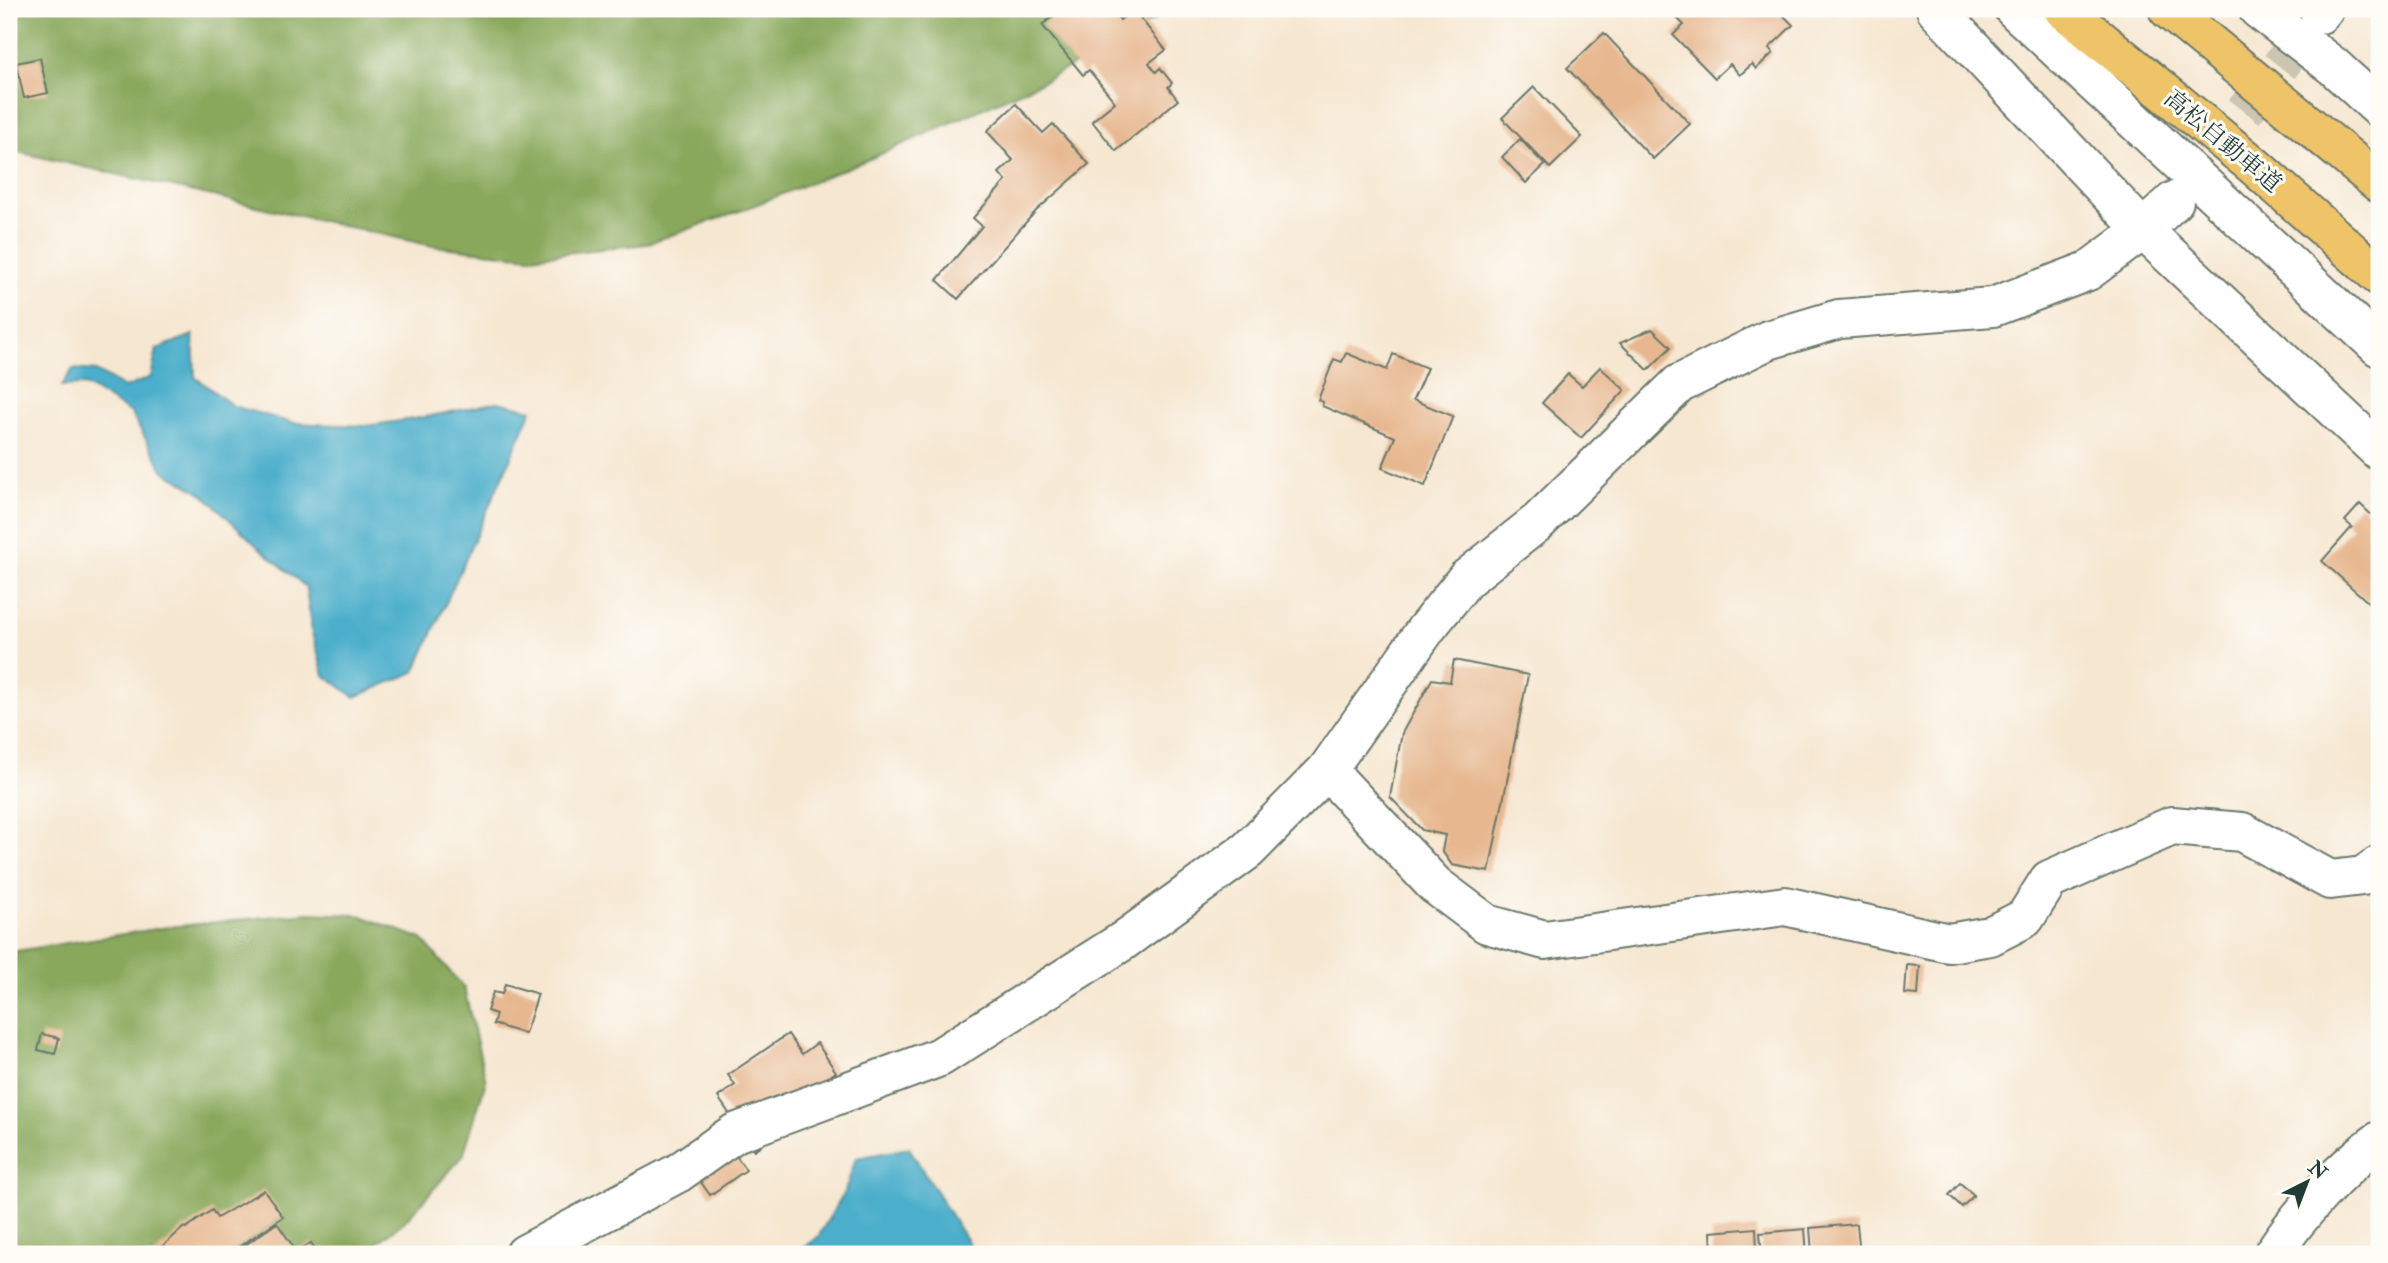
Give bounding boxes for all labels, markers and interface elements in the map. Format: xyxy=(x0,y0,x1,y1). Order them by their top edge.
street label: 高松自動車道 xyxy=(2158,83,2288,200)
north arrow xyxy=(2272,1148,2342,1218)
text: N xyxy=(2303,1155,2333,1185)

